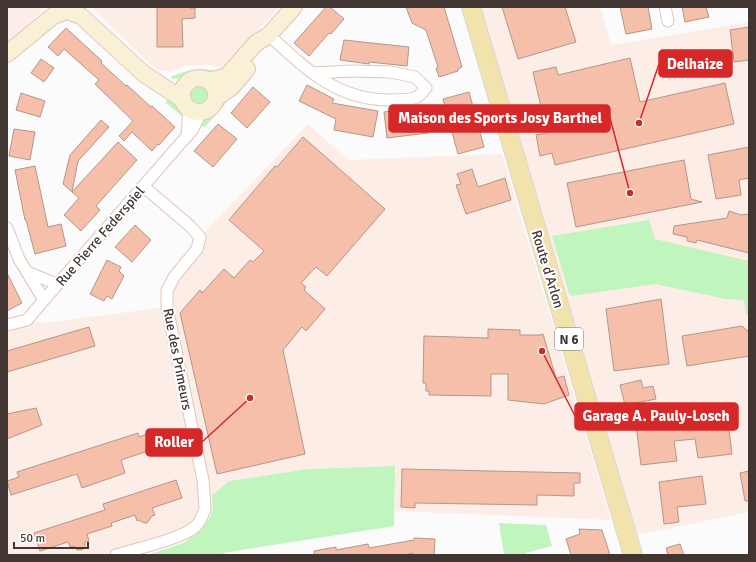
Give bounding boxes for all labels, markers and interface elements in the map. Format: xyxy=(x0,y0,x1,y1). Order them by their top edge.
callout: Delhaize xyxy=(659,50,732,77)
text: Delhaize xyxy=(667,55,723,73)
callout: Maison des Sports Josy Barthel xyxy=(389,105,610,132)
text: Maison des Sports Josy Barthel xyxy=(398,109,602,127)
street label: Rue Pierre Federspiel xyxy=(52,183,148,290)
street label: Route d'Arlon xyxy=(528,228,567,310)
street label: Rue des Primeurs xyxy=(159,307,196,412)
road number: N 6 xyxy=(555,328,583,350)
callout: Garage A. Pauly-Losch xyxy=(575,403,738,430)
text: Garage A. Pauly-Losch xyxy=(582,407,730,425)
callout: Roller xyxy=(146,429,202,456)
text: Roller xyxy=(154,433,194,451)
scale bar xyxy=(14,524,88,550)
text: 50 m xyxy=(20,531,45,546)

